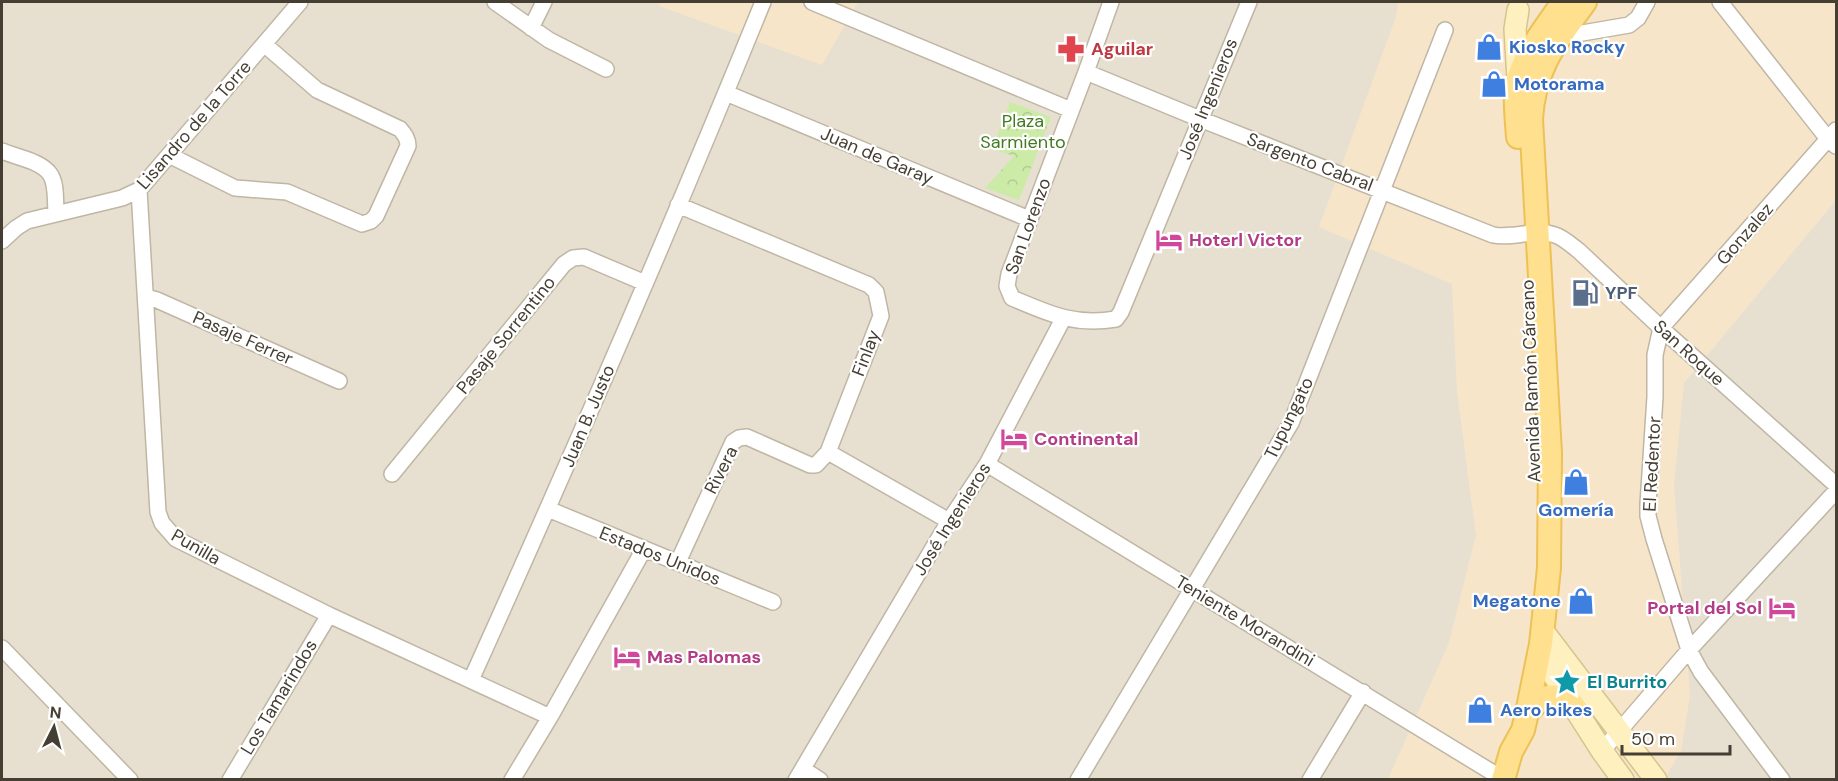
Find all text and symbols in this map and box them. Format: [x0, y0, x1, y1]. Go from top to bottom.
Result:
shop icon: Kiosko Rocky [1474, 32, 1504, 62]
pharmacy icon: Aguilar [1056, 34, 1086, 64]
street label: José Ingenieros [1173, 35, 1243, 163]
place label: Kiosko Rocky [1509, 35, 1625, 59]
place label: Aguilar [1091, 37, 1153, 61]
street label: Lisandro de la Torre [131, 56, 257, 194]
shop icon: Motorama [1479, 69, 1509, 99]
place label: Motorama [1514, 72, 1605, 96]
park label: Plaza Sarmiento [980, 109, 1066, 154]
street label: Juan de Garay [817, 121, 937, 191]
street label: Sargento Cabral [1243, 127, 1377, 197]
street label: San Lorenzo [999, 174, 1057, 278]
street label: Gonzalez [1711, 198, 1779, 270]
hotel icon: Hoterl Victor [1154, 225, 1184, 255]
place label: Hoterl Victor [1189, 228, 1302, 252]
street label: Pasaje Sorrentino [451, 271, 561, 399]
fuel station icon: YPF [1570, 278, 1600, 308]
street label: Avenida Ramón Cárcano [1515, 279, 1547, 483]
place label: YPF [1605, 281, 1638, 305]
street label: Pasaje Ferrer [189, 305, 297, 371]
street label: San Roque [1648, 315, 1730, 391]
street label: Finlay [846, 326, 886, 380]
street label: Juan B. Justo [556, 361, 620, 471]
street label: Tupungato [1259, 373, 1319, 463]
street label: El Redentor [1638, 415, 1666, 512]
hotel icon: Continental [999, 424, 1029, 454]
place label: Continental [1034, 427, 1138, 451]
street label: Rivera [699, 442, 743, 498]
street label: José Ingenieros [908, 458, 996, 580]
shop icon: Gomería [1561, 467, 1591, 497]
place label: Gomería [1538, 498, 1614, 522]
street label: Estados Unidos [596, 521, 724, 591]
street label: Punilla [167, 523, 225, 571]
street label: Teniente Morandini [1171, 570, 1319, 672]
shop icon: Megatone [1566, 586, 1596, 616]
place label: Megatone [1473, 589, 1561, 613]
hotel icon: Portal del Sol [1767, 593, 1797, 623]
place label: Portal del Sol [1647, 596, 1762, 620]
street label: Los Tamarindos [235, 635, 323, 759]
hotel icon: Mas Palomas [612, 642, 642, 672]
place label: Mas Palomas [647, 645, 761, 669]
place icon: El Burrito [1552, 667, 1582, 697]
place label: El Burrito [1587, 670, 1667, 694]
shop icon: Aero bikes [1465, 695, 1495, 725]
north arrow [24, 697, 84, 757]
place label: Aero bikes [1500, 698, 1592, 722]
text: N [49, 702, 62, 724]
scale bar [1622, 718, 1730, 756]
text: 50 m [1631, 727, 1675, 751]

